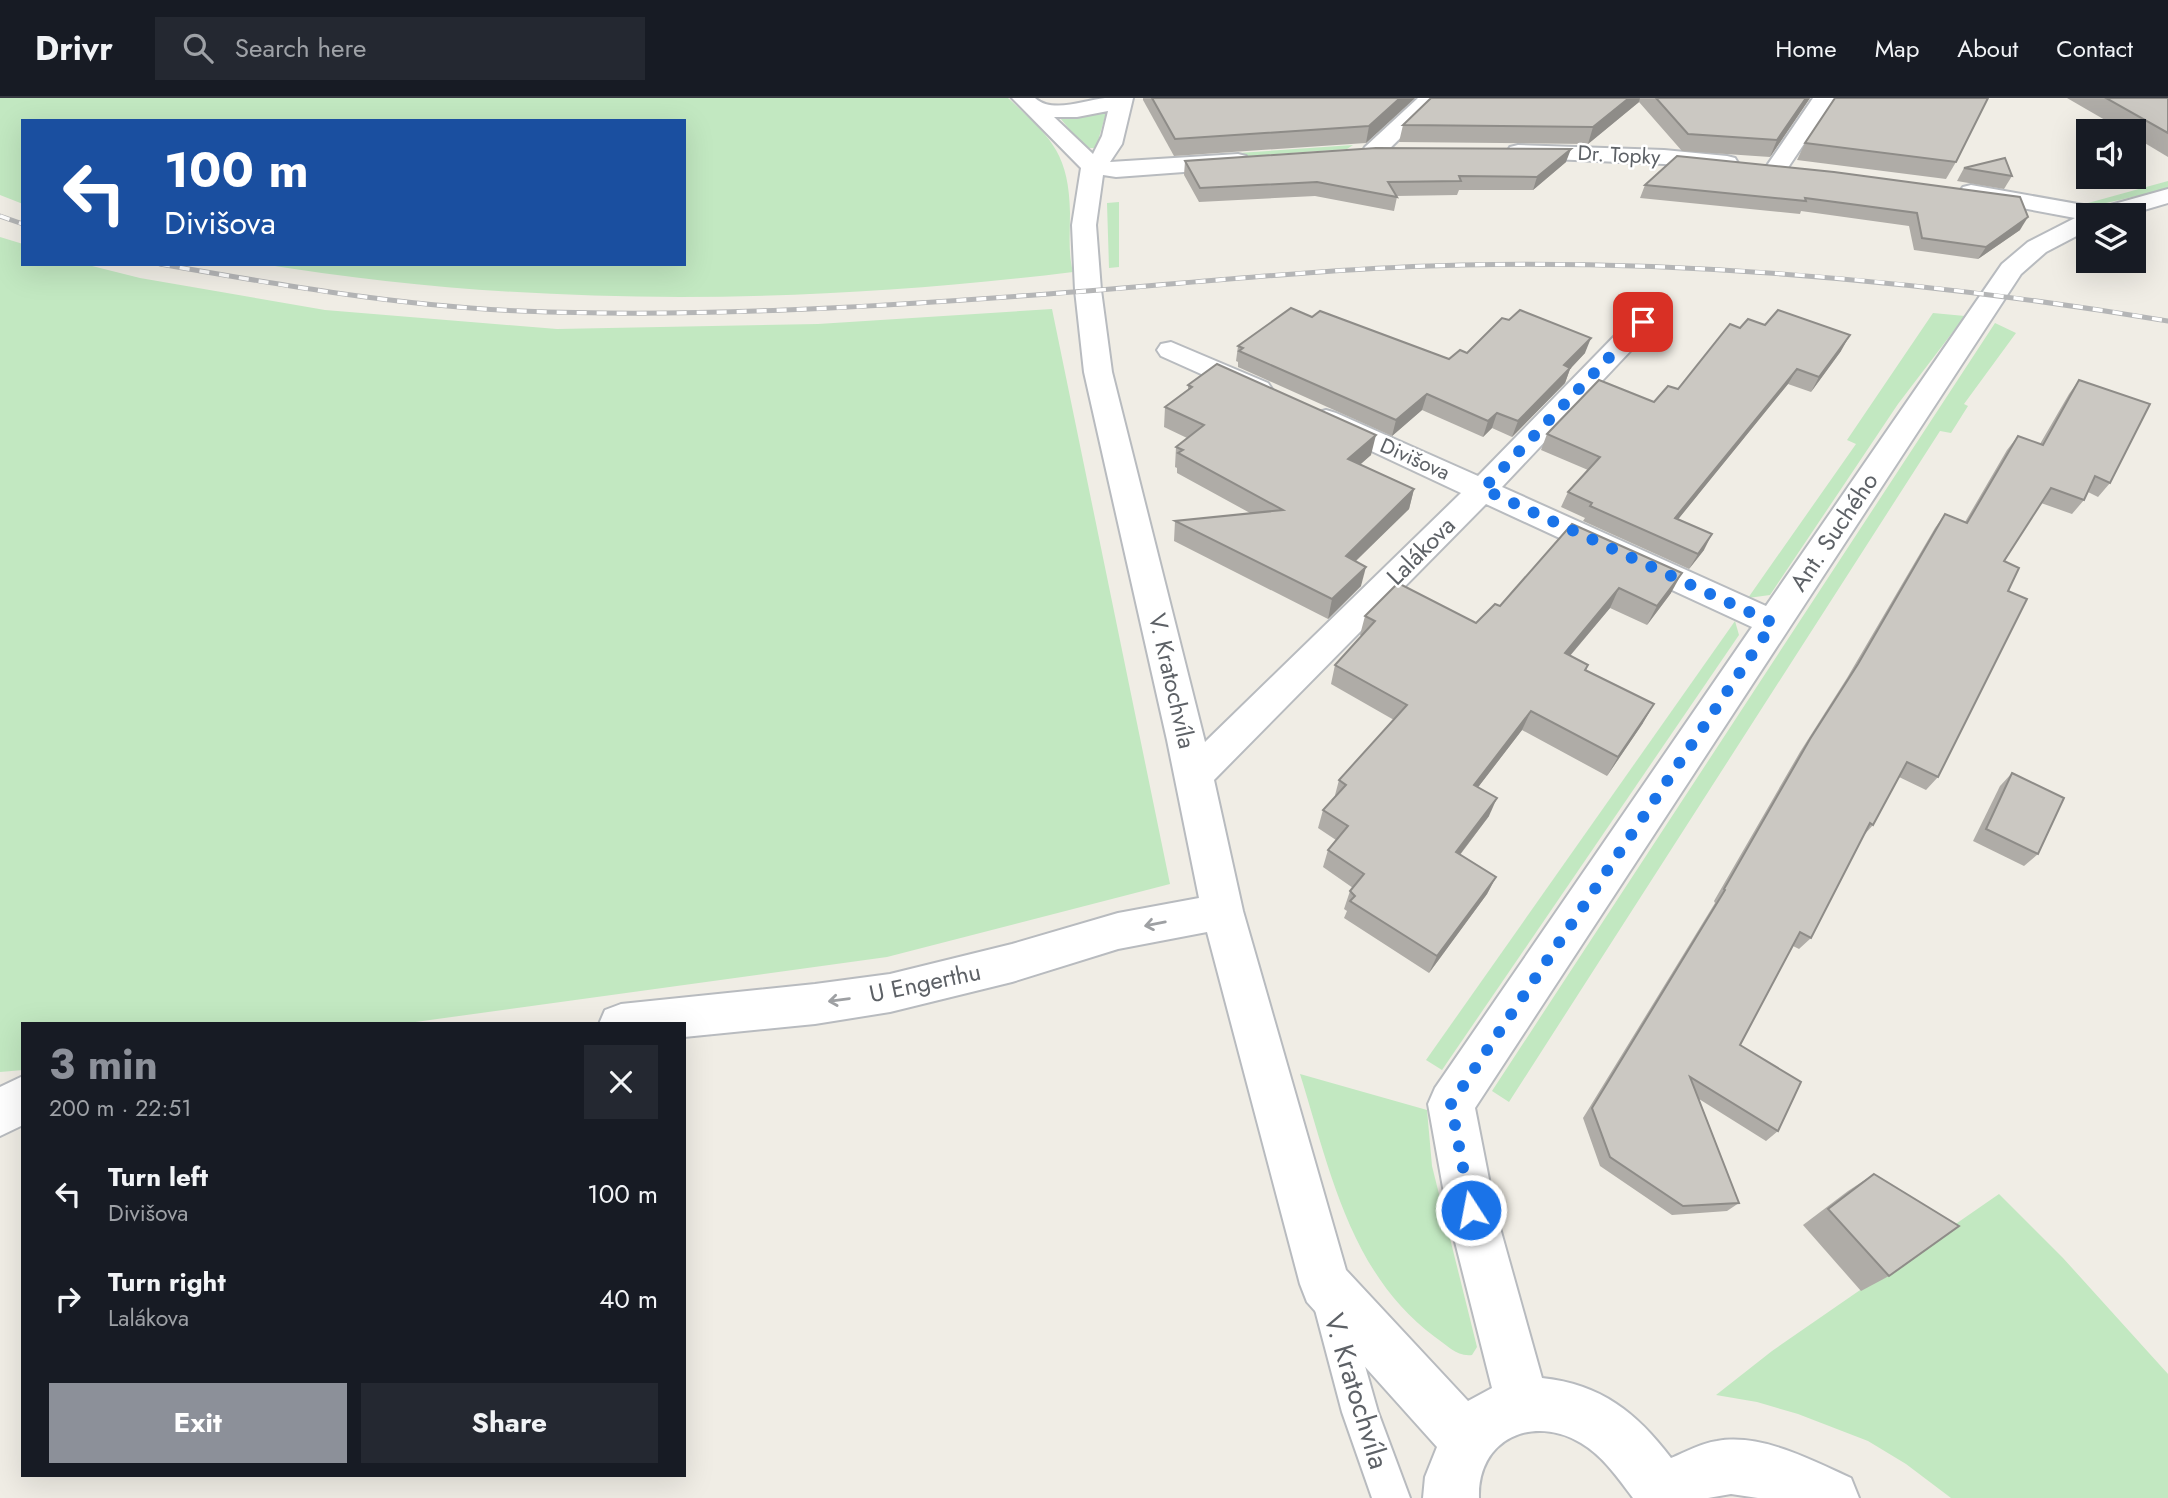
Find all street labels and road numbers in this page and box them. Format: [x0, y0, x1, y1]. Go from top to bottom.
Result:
street label: Dr. Topky [1577, 138, 1662, 172]
street label: Divišova [1375, 430, 1455, 488]
street label: Ant. Suchého [1781, 465, 1886, 598]
street label: Lalákova [1378, 508, 1463, 593]
street label: V. Kratochvíla [1140, 610, 1205, 752]
street label: U Engerthu [866, 954, 984, 1011]
street label: V. Kratochvíla [1313, 1308, 1400, 1474]

